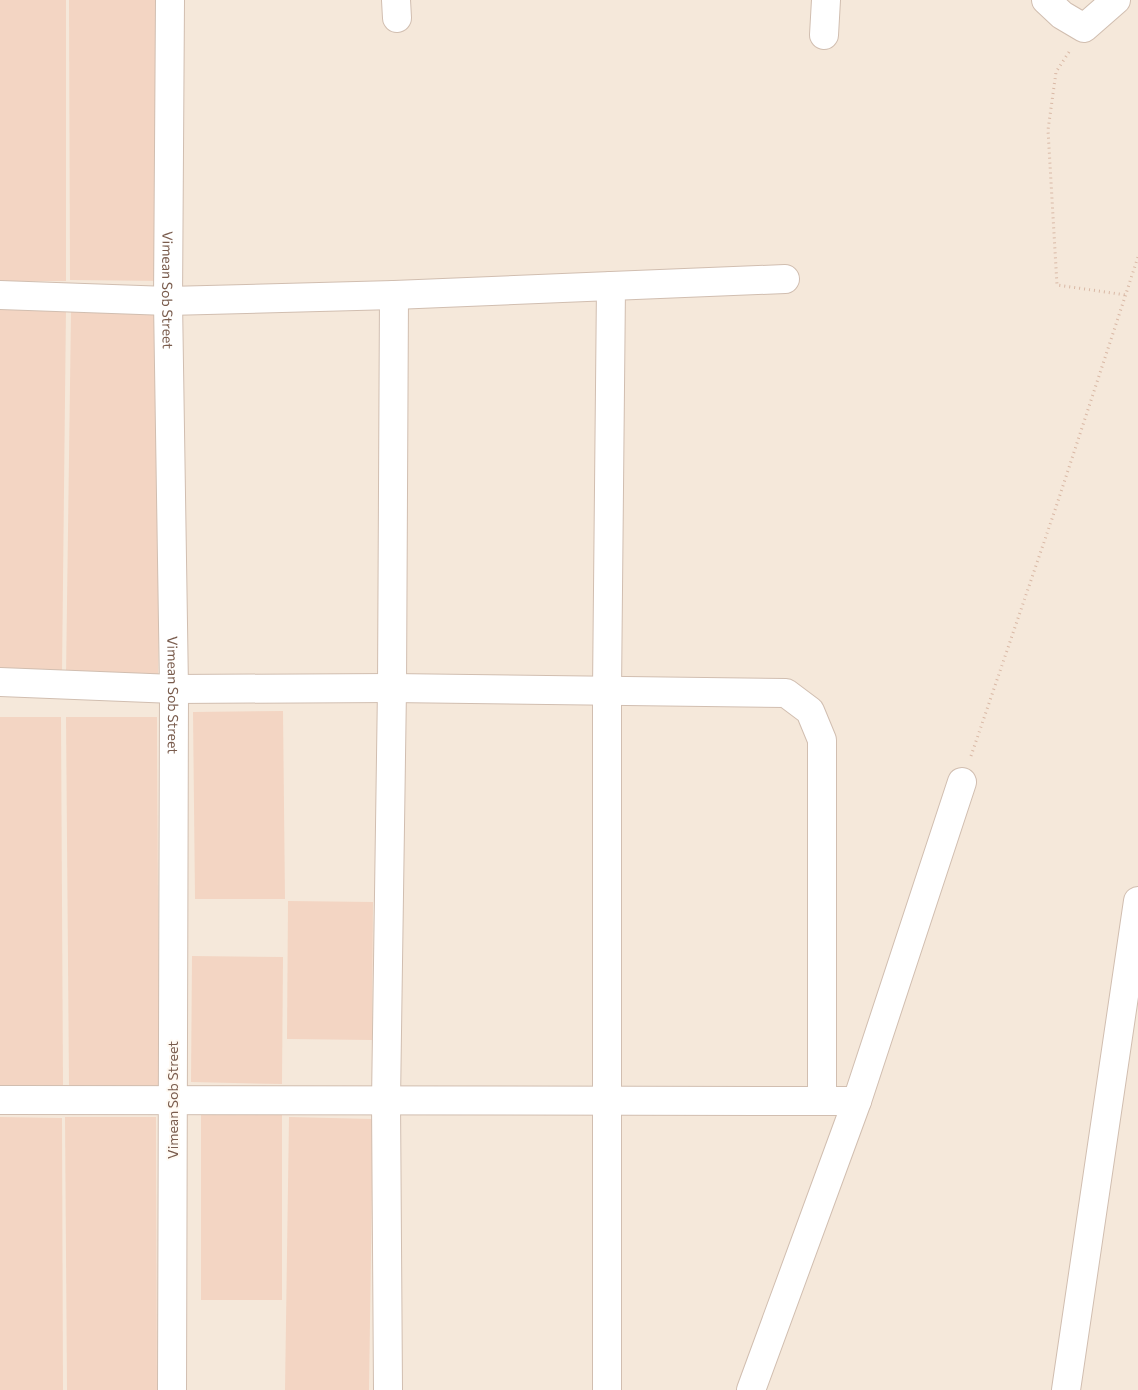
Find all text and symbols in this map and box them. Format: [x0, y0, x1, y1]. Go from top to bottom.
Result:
street label: Vimean Sob Street [159, 231, 177, 349]
street label: Vimean Sob Street [165, 636, 183, 754]
street label: Vimean Sob Street [164, 1041, 181, 1159]

